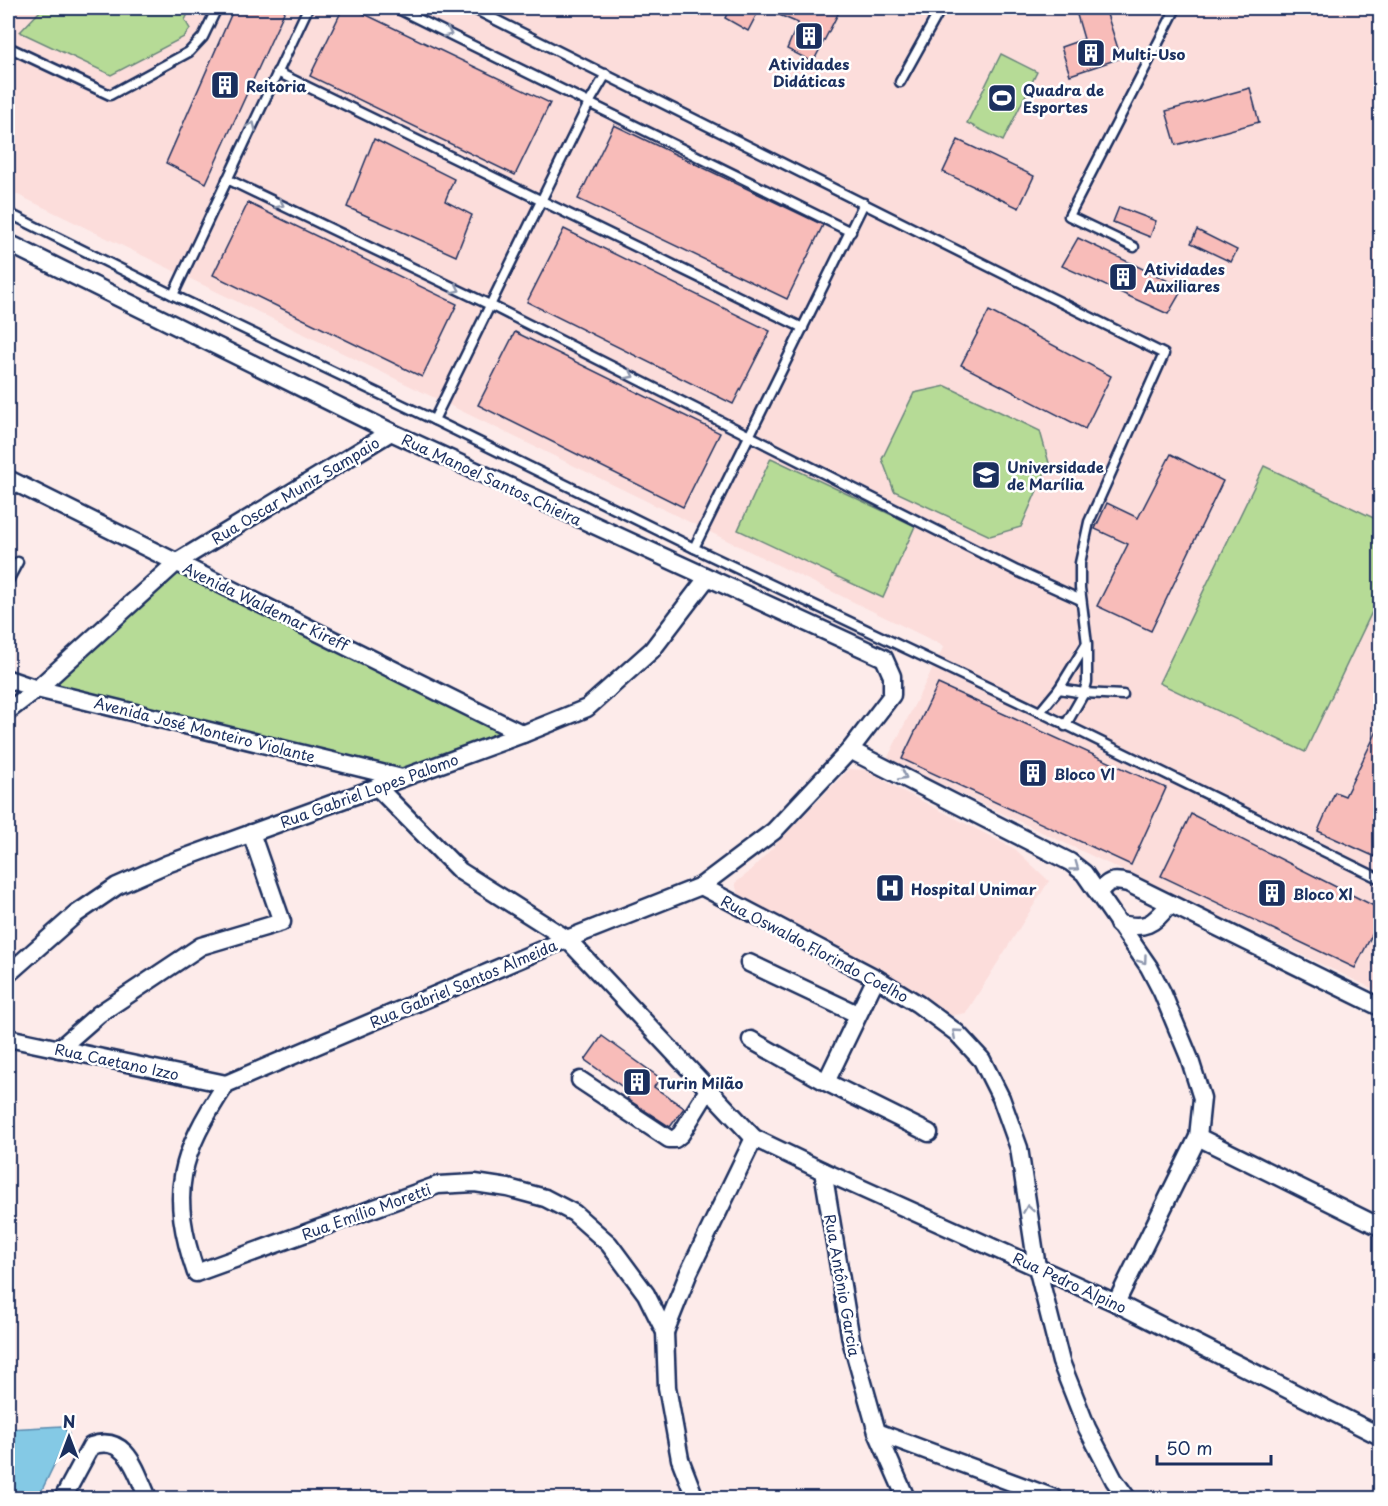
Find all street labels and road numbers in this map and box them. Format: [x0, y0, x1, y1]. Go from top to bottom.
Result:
street label: Rua Manoel Santos Chieira [398, 427, 586, 531]
street label: Rua Oscar Muniz Sampaio [207, 431, 383, 549]
street label: Avenida Waldemar Kireff [179, 556, 354, 657]
street label: Avenida José Monteiro Violante [92, 690, 318, 768]
street label: Rua Gabriel Lopes Palomo [276, 747, 462, 833]
street label: Rua Oswaldo Florindo Coelho [717, 889, 913, 1007]
street label: Rua Gabriel Santos Almeida [366, 933, 561, 1033]
street label: Rua Caetano Izzo [53, 1037, 181, 1085]
street label: Rua Emílio Moretti [298, 1177, 434, 1245]
street label: Rua Antônio Garcia [819, 1212, 867, 1358]
street label: Rua Pedro Alpino [1009, 1246, 1131, 1318]

